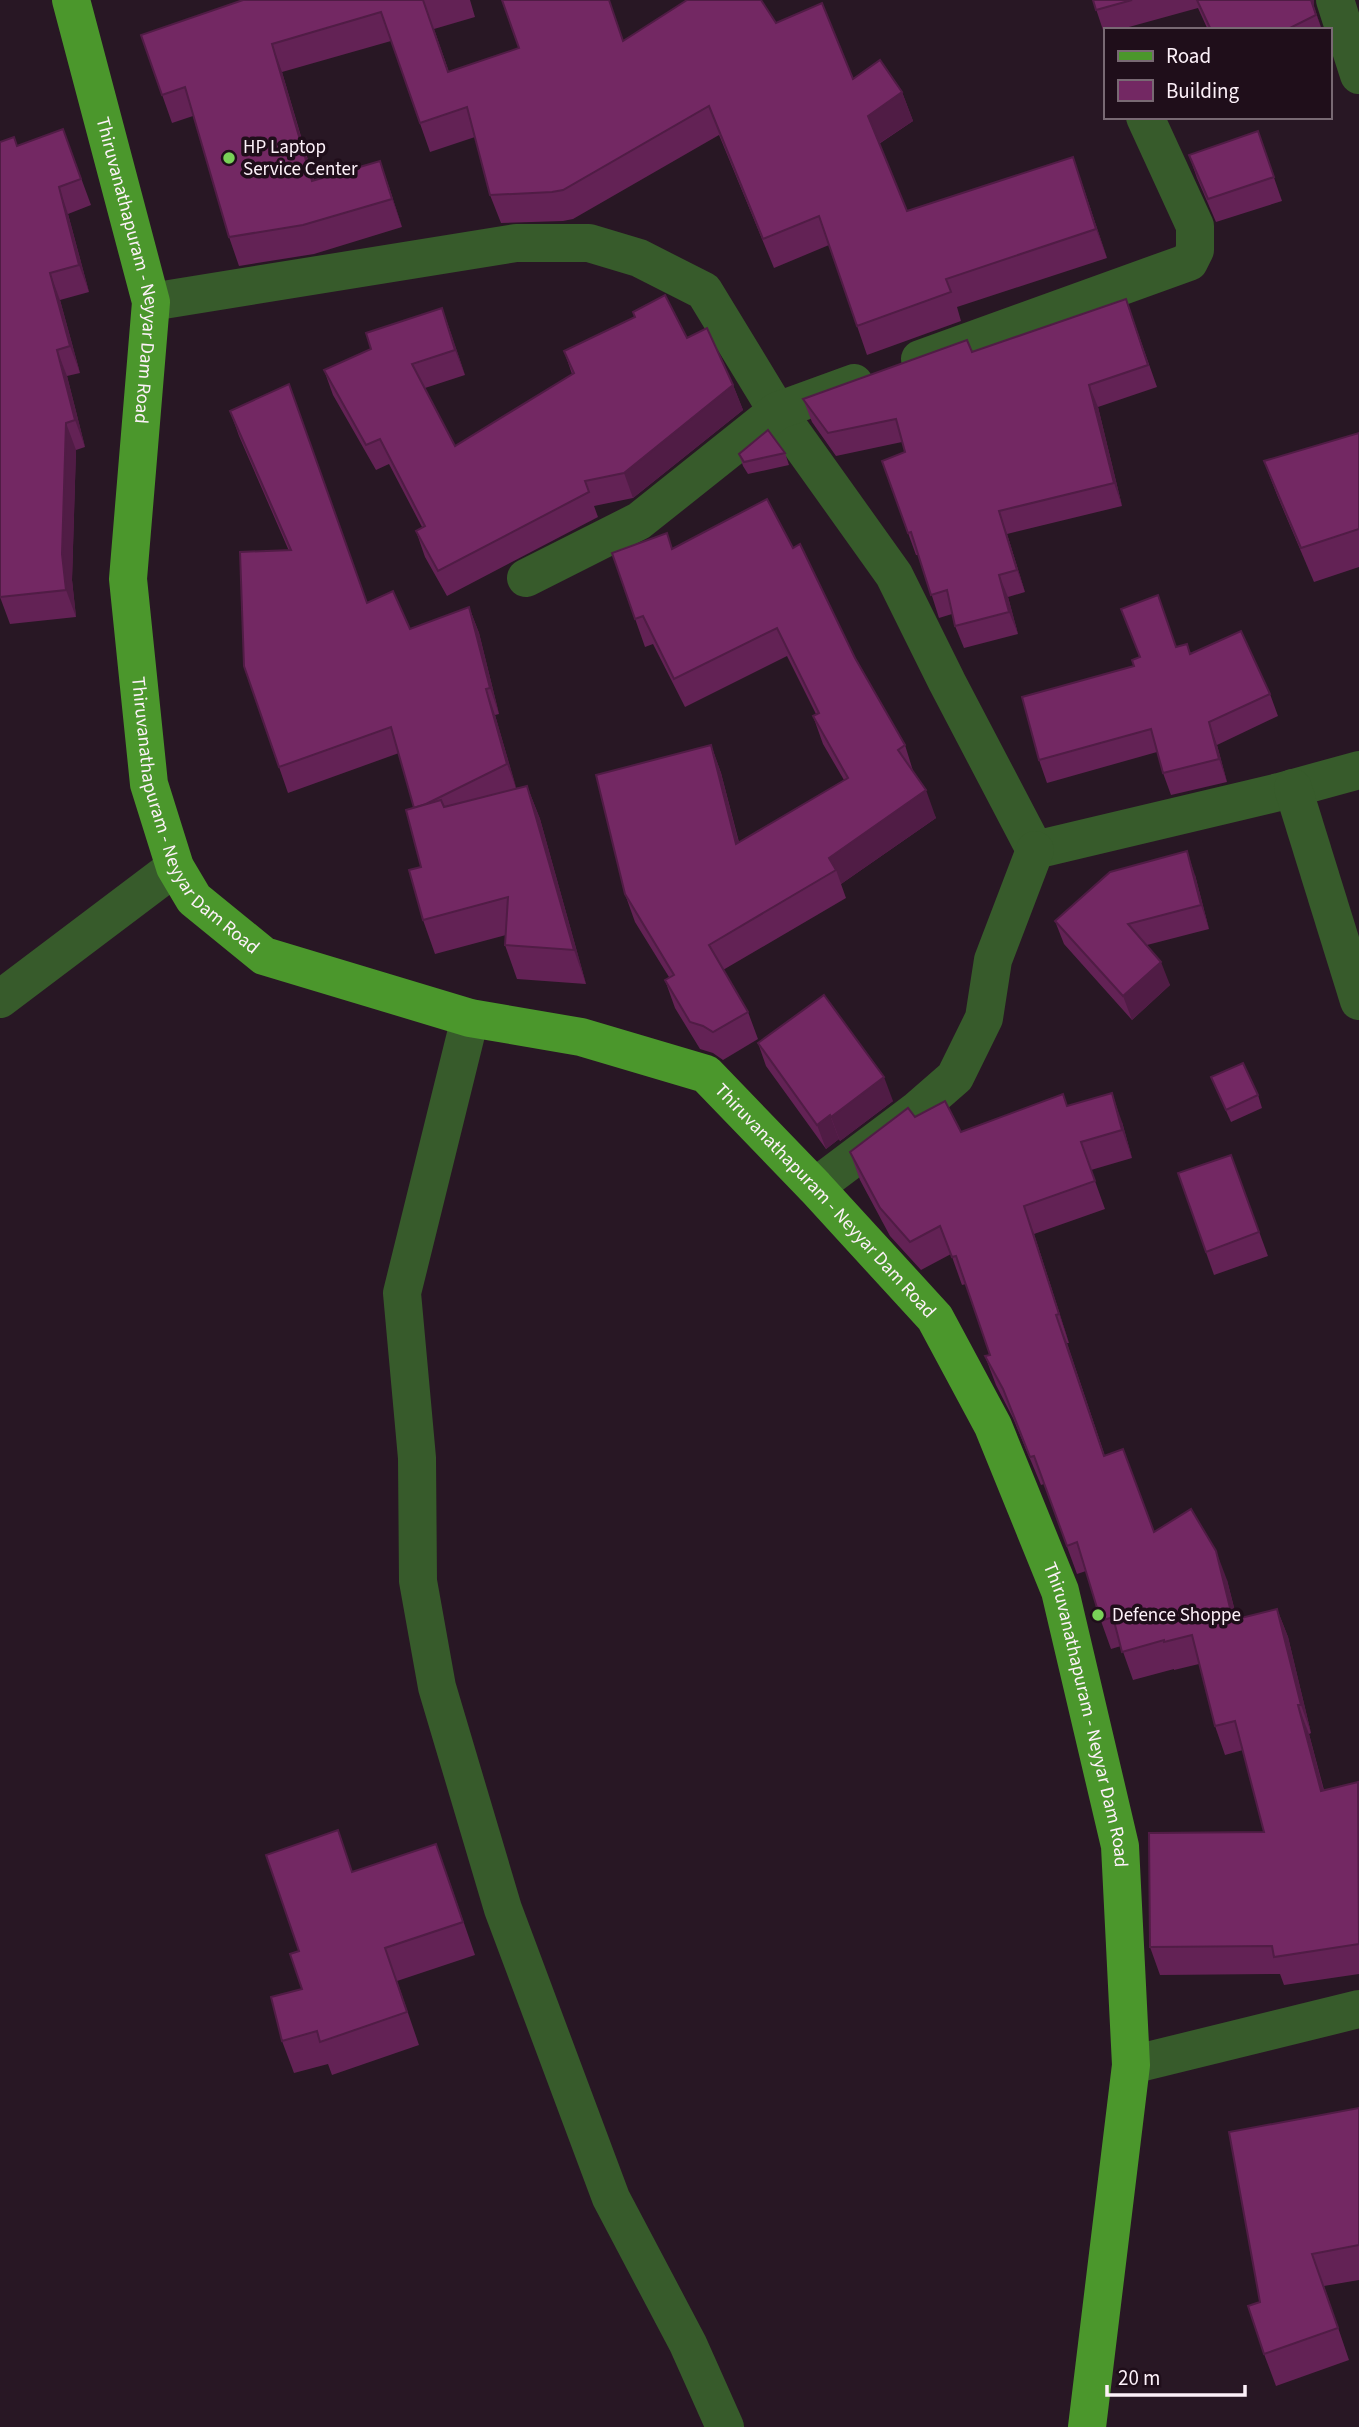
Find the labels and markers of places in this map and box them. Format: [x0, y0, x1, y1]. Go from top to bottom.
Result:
place label: HP Laptop Service Center [243, 134, 358, 183]
marker: HP Laptop Service Center [221, 150, 237, 166]
place label: Defence Shoppe [1112, 1602, 1241, 1629]
marker: Defence Shoppe [1090, 1607, 1106, 1623]

